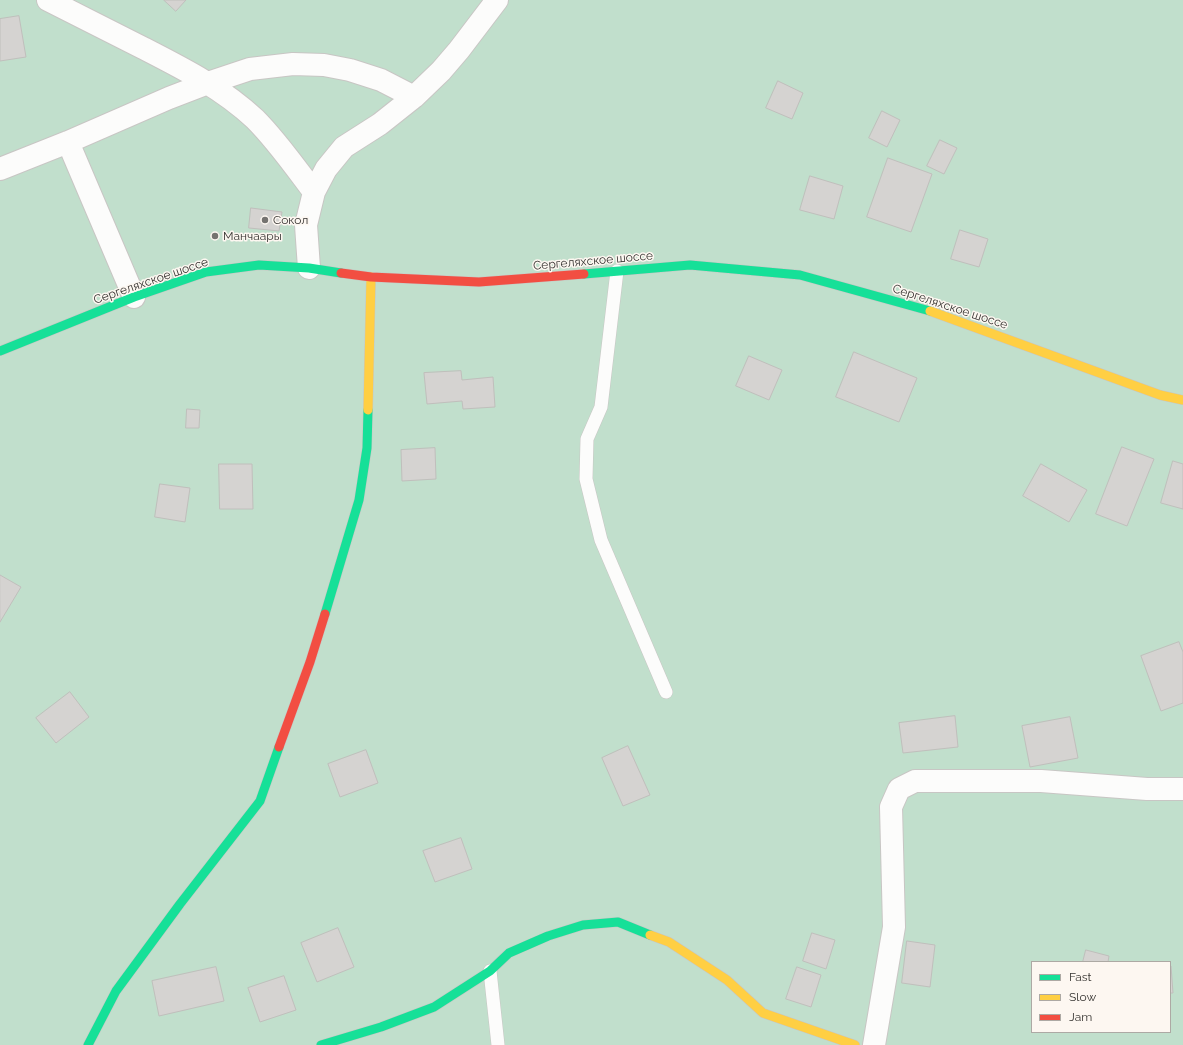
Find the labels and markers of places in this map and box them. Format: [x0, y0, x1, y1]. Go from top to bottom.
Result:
place label: Сокол [273, 213, 308, 227]
marker: Сокол [260, 215, 270, 225]
place label: Манчаары [223, 229, 282, 243]
marker: Манчаары [210, 231, 220, 241]

